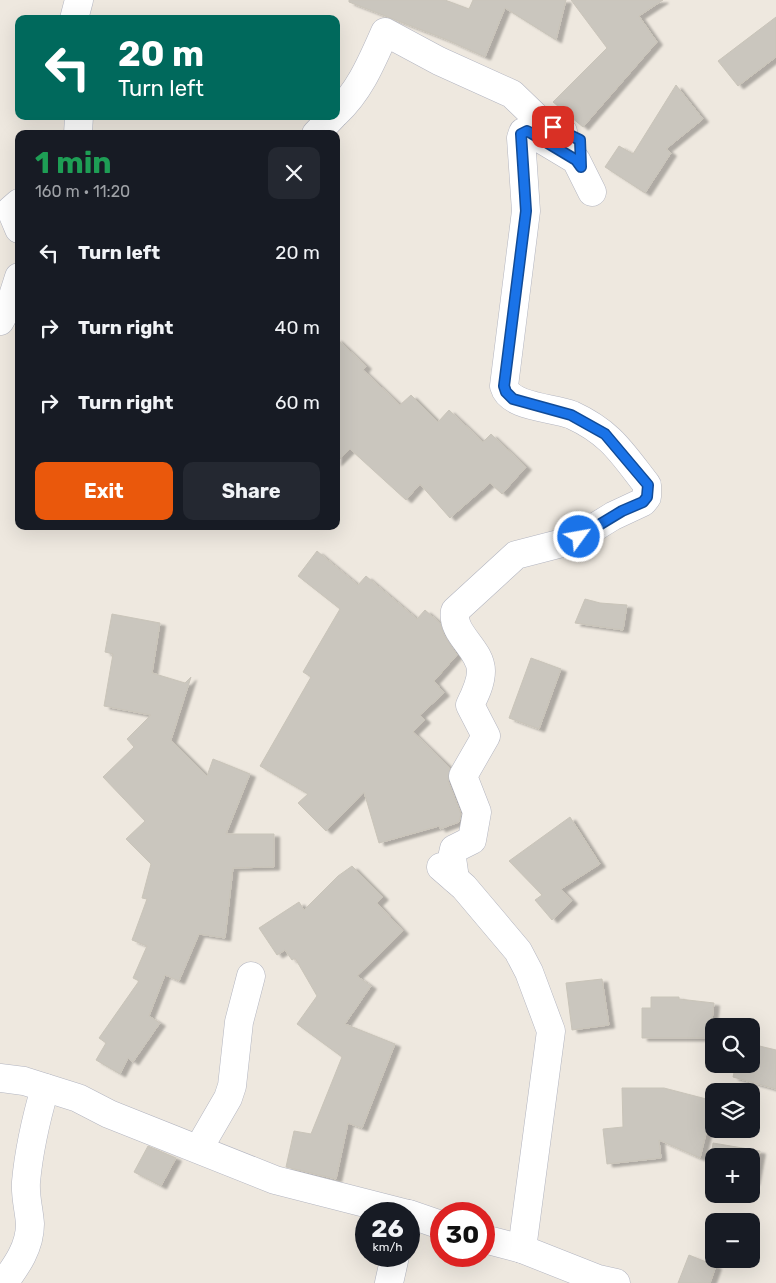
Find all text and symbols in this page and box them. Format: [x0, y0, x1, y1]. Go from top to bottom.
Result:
text: 20 m [118, 33, 204, 75]
icon: left [35, 35, 100, 100]
text: Turn left [118, 75, 204, 102]
pin [532, 106, 574, 148]
icon: arrive [539, 113, 567, 141]
text: 1 min [35, 145, 112, 181]
button: close [268, 147, 320, 199]
text: 160 m · 11:20 [35, 182, 130, 201]
icon: left [35, 239, 63, 267]
text: Turn left [78, 241, 160, 264]
text: 20 m [275, 241, 320, 264]
icon: right [35, 314, 63, 342]
text: Turn right [78, 316, 173, 339]
text: 40 m [275, 316, 320, 339]
icon: right [35, 389, 63, 417]
text: Turn right [78, 391, 173, 414]
text: 60 m [275, 391, 320, 414]
button: Exit [35, 462, 173, 520]
button: Share [183, 462, 320, 520]
position arrow [552, 510, 604, 562]
map controls [705, 1018, 760, 1268]
button: search [705, 1018, 760, 1073]
button: layers [705, 1083, 760, 1138]
button: + [705, 1148, 760, 1203]
speed limit sign: 30 [430, 1202, 495, 1267]
button: − [705, 1213, 760, 1268]
text: 26 [371, 1214, 404, 1243]
text: km/h [373, 1240, 402, 1254]

